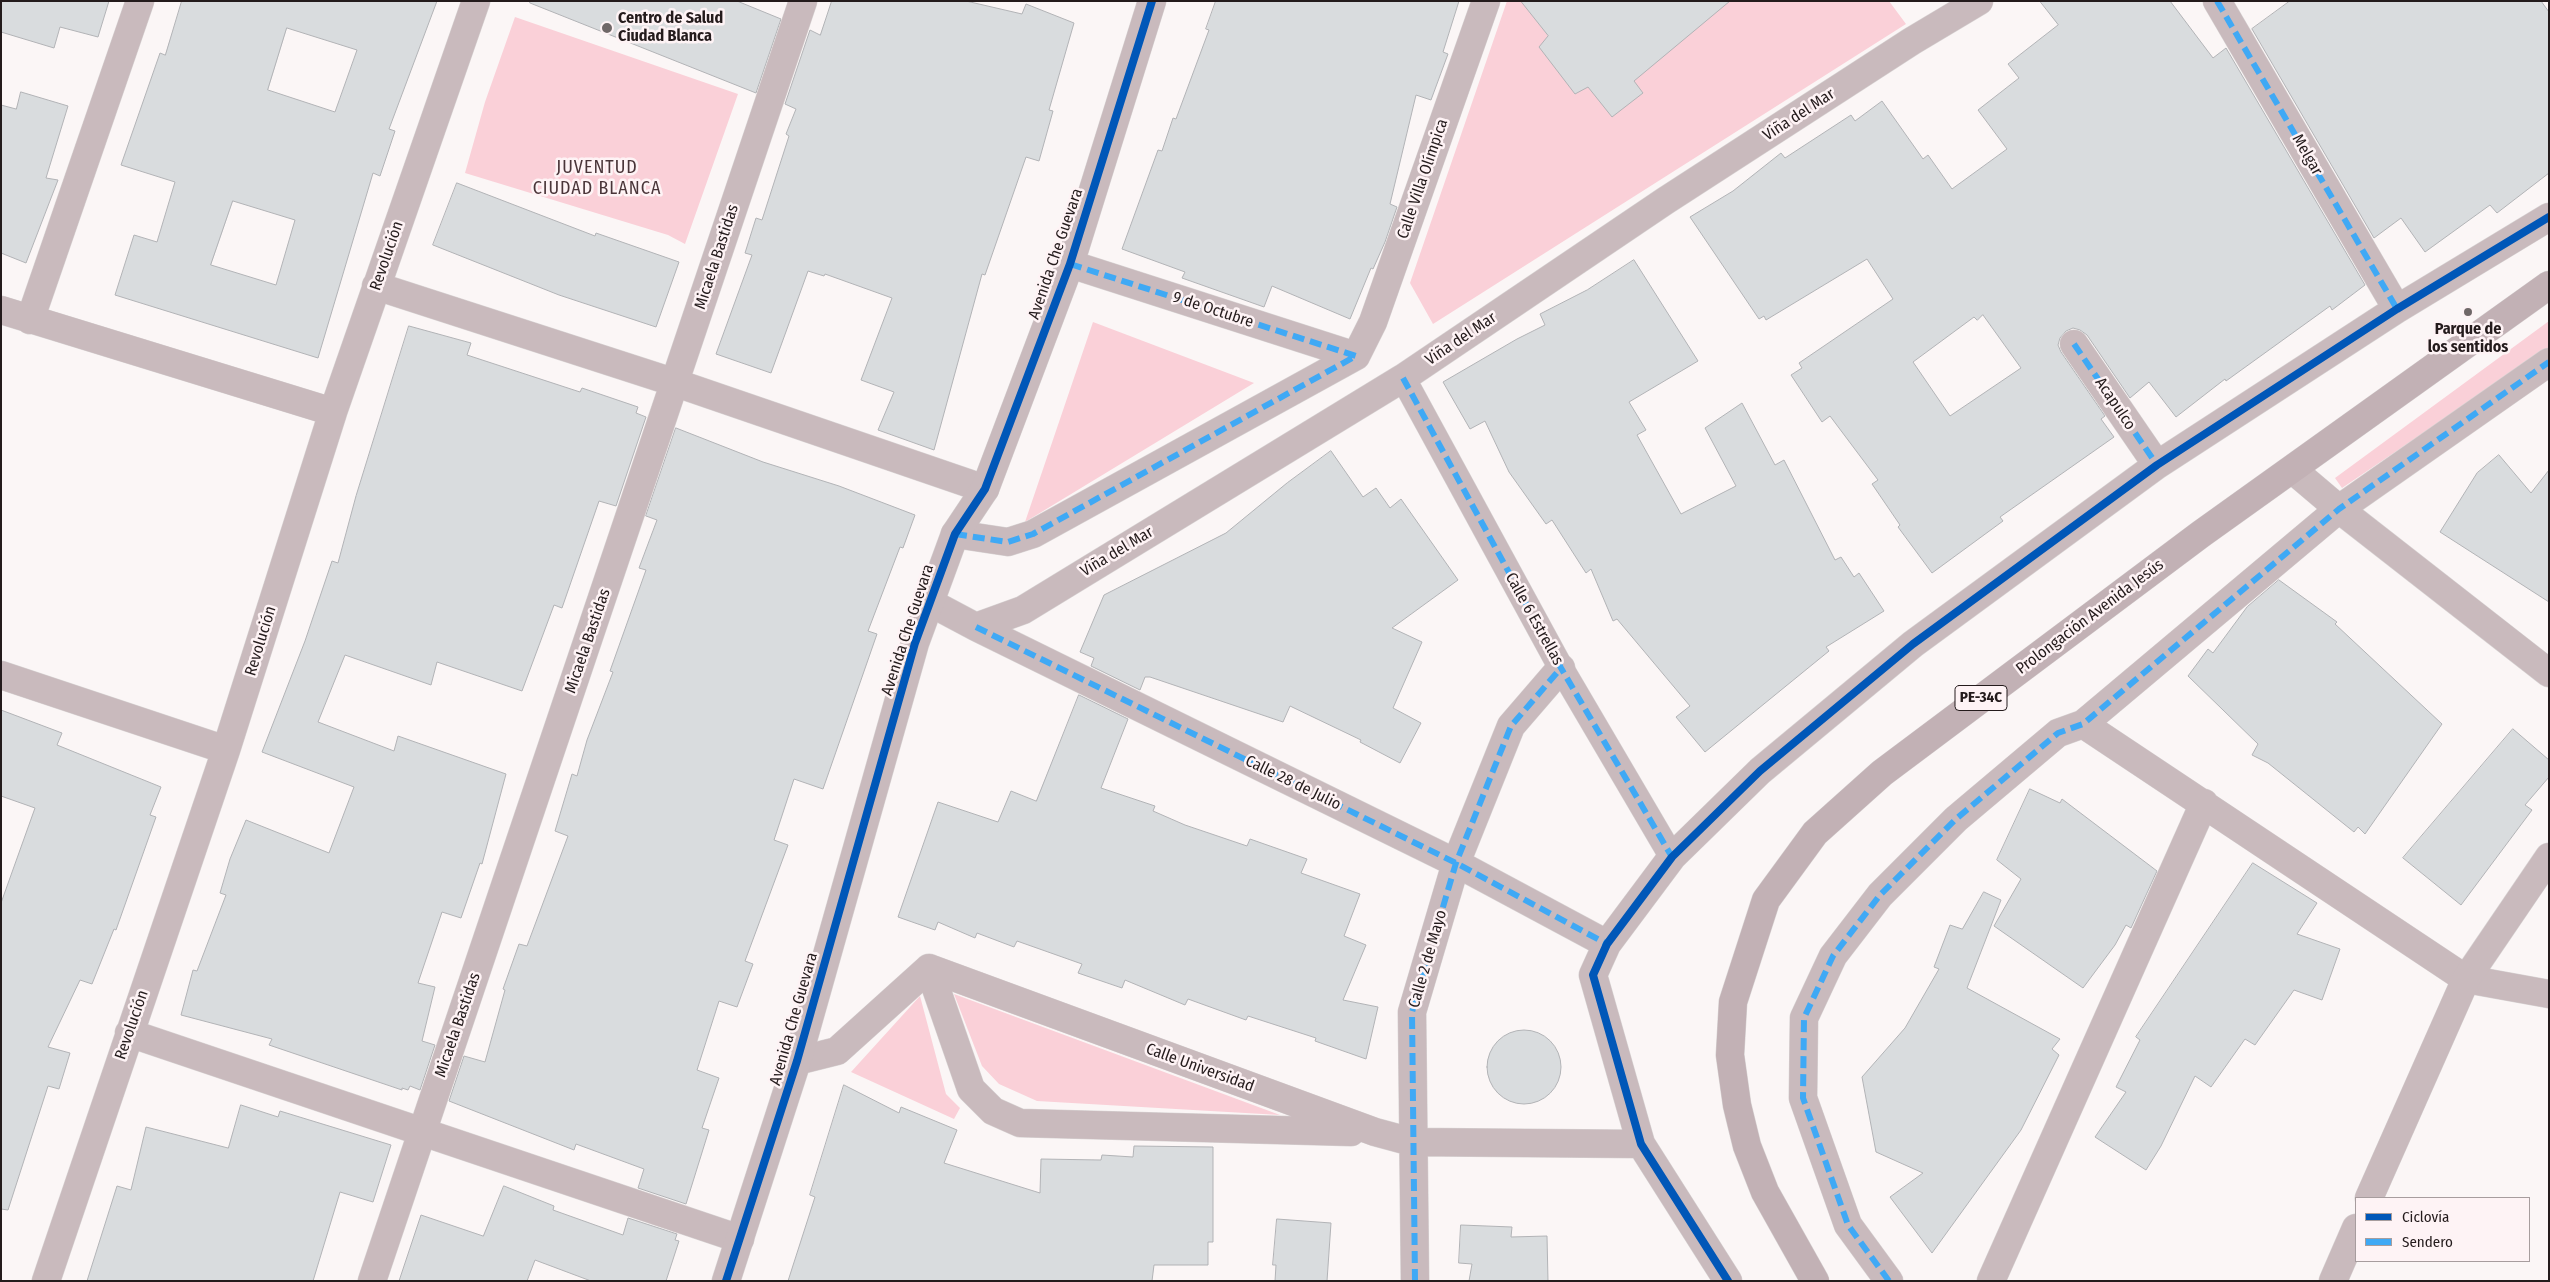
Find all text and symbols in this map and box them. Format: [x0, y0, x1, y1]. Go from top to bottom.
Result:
place label: Centro de Salud Ciudad Blanca [618, 9, 723, 47]
marker: Centro de Salud Ciudad Blanca [600, 21, 614, 35]
street label: Viña del Mar [1760, 85, 1838, 145]
street label: Calle Villa Olímpica [1393, 117, 1453, 241]
street label: Melgar [2288, 131, 2326, 179]
district label: JUVENTUD CIUDAD BLANCA [531, 157, 663, 200]
street label: Avenida Che Guevara [1025, 186, 1087, 322]
street label: Micaela Bastidas [691, 202, 743, 312]
street label: Revolución [366, 219, 408, 293]
street label: 9 de Octubre [1170, 288, 1256, 332]
marker: Parque de los sentidos [2462, 306, 2474, 318]
street label: Viña del Mar [1422, 308, 1500, 370]
place label: Parque de los sentidos [2428, 320, 2508, 358]
street label: Acapulco [2091, 374, 2139, 434]
street label: Viña del Mar [1077, 523, 1157, 581]
street label: Prolongación Avenida Jesús [2013, 555, 2167, 679]
street label: Avenida Che Guevara [878, 562, 938, 698]
street label: Calle 6 Estrellas [1501, 569, 1567, 669]
street label: Micaela Bastidas [561, 586, 615, 696]
street label: Revolución [241, 604, 281, 678]
road number: PE-34C [1955, 686, 2007, 710]
street label: Calle 28 de Julio [1242, 752, 1344, 814]
street label: Calle 2 de Mayo [1405, 908, 1451, 1010]
street label: Avenida Che Guevara [766, 950, 822, 1088]
street label: Micaela Bastidas [431, 970, 485, 1080]
street label: Revolución [111, 988, 153, 1062]
street label: Calle Universidad [1143, 1040, 1257, 1096]
legend [2355, 1197, 2530, 1262]
text: Ciclovía [2402, 1208, 2449, 1226]
text: Sendero [2402, 1233, 2453, 1251]

